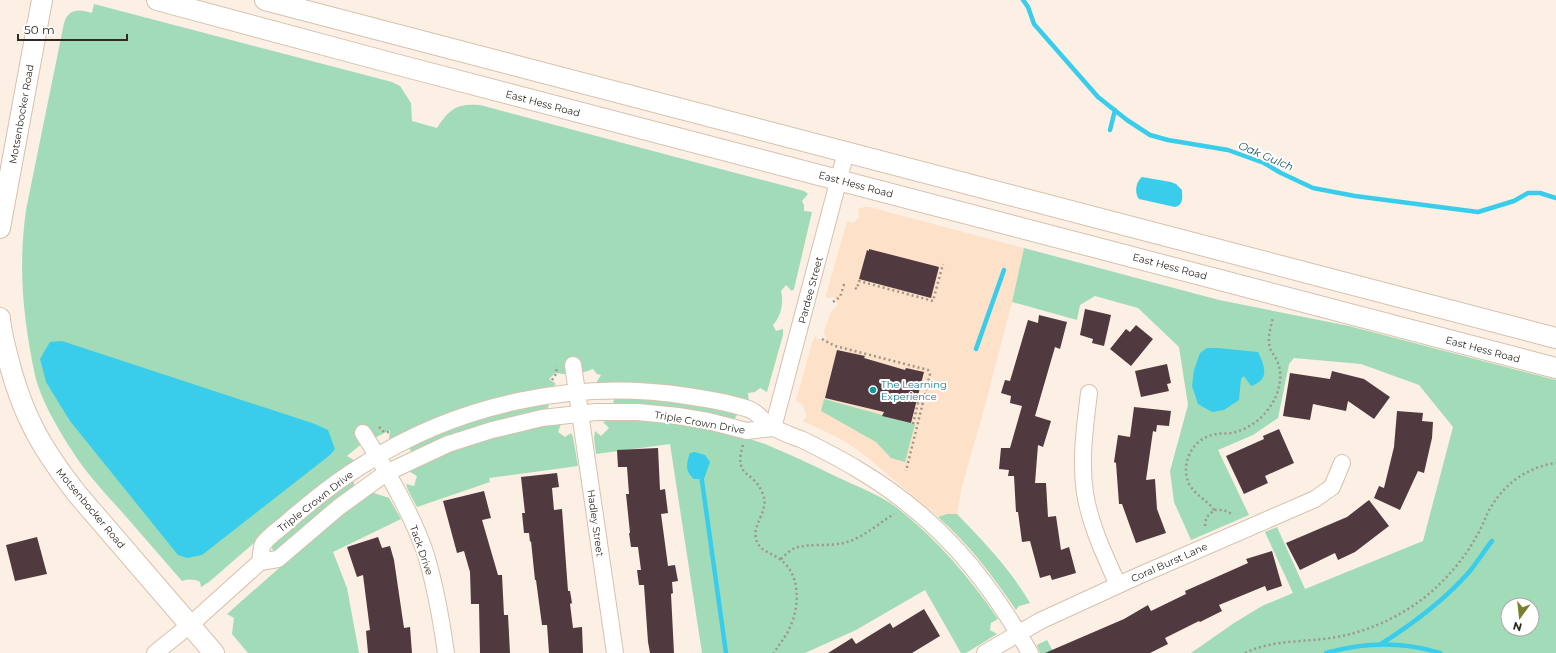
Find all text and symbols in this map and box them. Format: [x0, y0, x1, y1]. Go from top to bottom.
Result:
scale bar [18, 16, 127, 42]
text: 50 m [24, 22, 55, 37]
street label: Motsenbocker Road [6, 63, 37, 165]
street label: East Hess Road [504, 87, 582, 120]
water label: Oak Gulch [1236, 138, 1296, 174]
street label: East Hess Road [817, 168, 895, 201]
street label: East Hess Road [1131, 250, 1209, 283]
street label: Pardee Street [795, 255, 826, 325]
street label: East Hess Road [1444, 333, 1522, 366]
place label: The Learning Experience [881, 378, 947, 403]
marker: The Learning Experience [868, 385, 878, 395]
street label: Triple Crown Drive [654, 408, 746, 437]
street label: Motsenbocker Road [53, 466, 128, 551]
street label: Triple Crown Drive [275, 468, 355, 535]
street label: Hadley Street [584, 489, 607, 558]
street label: Tack Drive [407, 524, 436, 577]
street label: Coral Burst Lane [1129, 540, 1209, 585]
north arrow [1500, 597, 1540, 637]
text: N [1511, 619, 1524, 635]

